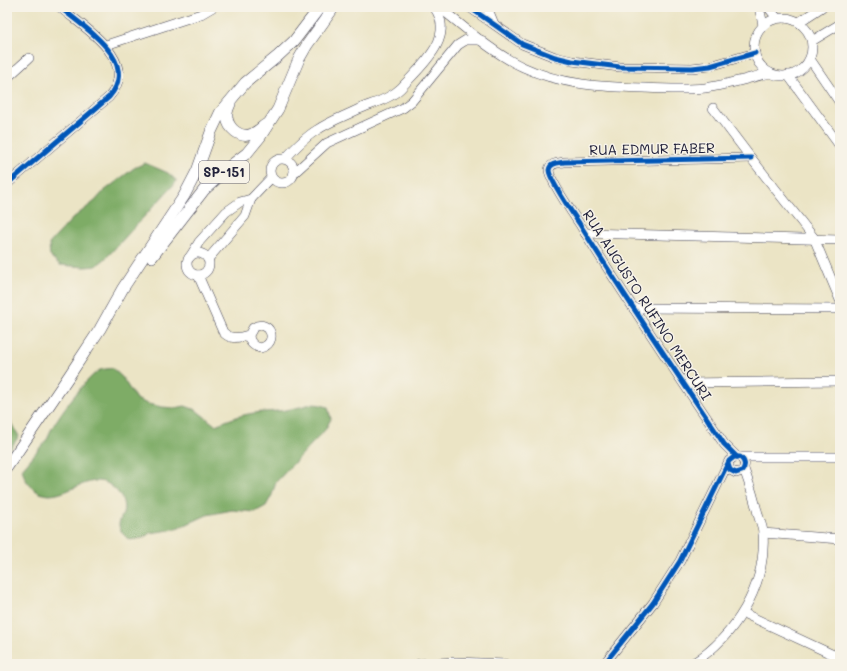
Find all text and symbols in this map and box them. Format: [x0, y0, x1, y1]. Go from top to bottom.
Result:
street label: RUA EDMUR FABER [589, 138, 715, 159]
road number: SP-151 [199, 161, 249, 183]
street label: RUA AUGUSTO RUFINO MERCURI [579, 206, 716, 404]

